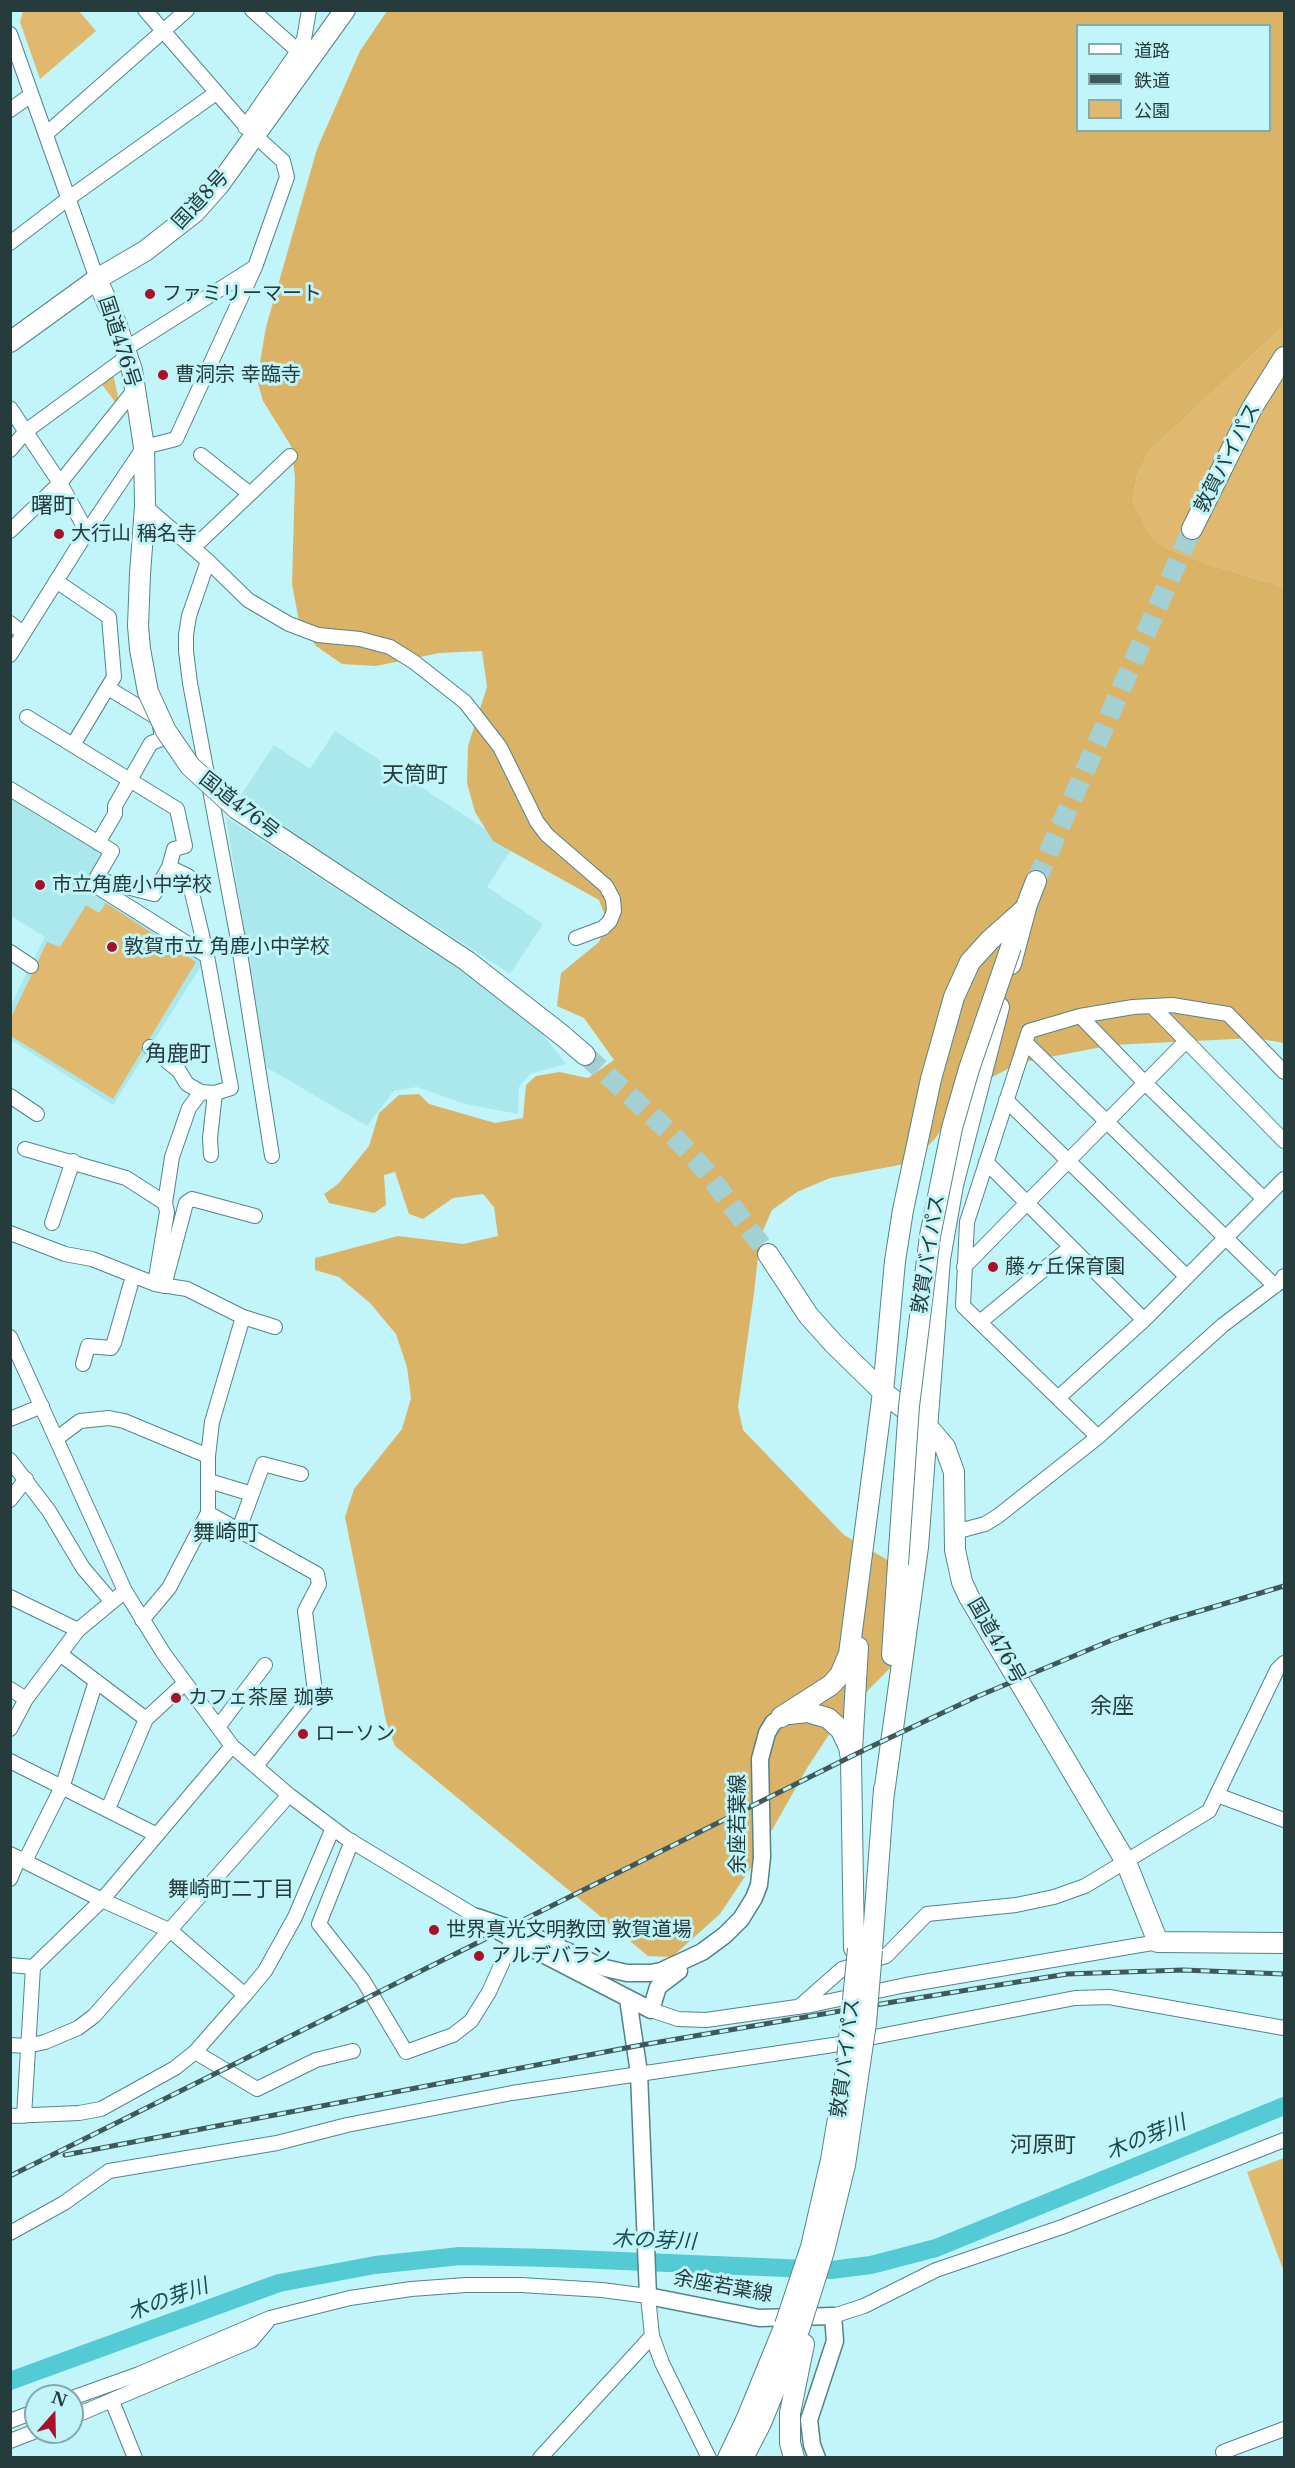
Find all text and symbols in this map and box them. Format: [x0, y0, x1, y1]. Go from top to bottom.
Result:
legend [1076, 24, 1271, 132]
text: 道路 [1134, 40, 1170, 62]
text: 鉄道 [1134, 70, 1170, 92]
text: 公園 [1134, 100, 1170, 122]
street label: 国道8号 [168, 165, 234, 235]
place label: ファミリーマート [162, 282, 322, 306]
marker: ファミリーマート [143, 287, 157, 301]
street label: 国道476号 [93, 293, 145, 391]
place label: 曹洞宗 幸臨寺 [175, 363, 301, 387]
marker: 曹洞宗 幸臨寺 [156, 368, 170, 382]
street label: 敦賀バイパス [1190, 399, 1266, 517]
district label: 曙町 [31, 494, 75, 520]
place label: 大行山 稱名寺 [71, 522, 197, 546]
marker: 大行山 稱名寺 [52, 527, 66, 541]
district label: 天筒町 [382, 763, 448, 789]
street label: 国道476号 [194, 767, 284, 845]
place label: 市立角鹿小中学校 [52, 873, 212, 897]
marker: 市立角鹿小中学校 [33, 878, 47, 892]
place label: 敦賀市立 角鹿小中学校 [124, 935, 330, 959]
marker: 敦賀市立 角鹿小中学校 [105, 940, 119, 954]
district label: 角鹿町 [145, 1042, 211, 1068]
street label: 敦賀バイパス [908, 1193, 950, 1315]
place label: 藤ヶ丘保育園 [1005, 1255, 1125, 1279]
marker: 藤ヶ丘保育園 [986, 1260, 1000, 1274]
district label: 舞崎町 [193, 1521, 259, 1547]
street label: 国道476号 [962, 1594, 1030, 1688]
place label: カフェ茶屋 珈夢 [188, 1686, 334, 1710]
marker: カフェ茶屋 珈夢 [169, 1691, 183, 1705]
district label: 余座 [1090, 1694, 1134, 1720]
place label: ローソン [315, 1722, 395, 1746]
marker: ローソン [296, 1727, 310, 1741]
street label: 余座若葉線 [726, 1774, 750, 1874]
district label: 舞崎町二丁目 [168, 1877, 294, 1903]
place label: 世界真光文明教団 敦賀道場 [446, 1918, 692, 1942]
marker: 世界真光文明教団 敦賀道場 [427, 1923, 441, 1937]
place label: アルデバラン [491, 1944, 611, 1968]
marker: アルデバラン [472, 1949, 486, 1963]
street label: 敦賀バイパス [827, 1997, 865, 2119]
water label: 木の芽川 [1102, 2111, 1190, 2165]
district label: 河原町 [1010, 2133, 1076, 2159]
water label: 木の芽川 [612, 2227, 696, 2255]
street label: 余座若葉線 [672, 2266, 774, 2308]
water label: 木の芽川 [124, 2274, 212, 2326]
north arrow [24, 2384, 84, 2444]
text: N [49, 2387, 70, 2411]

